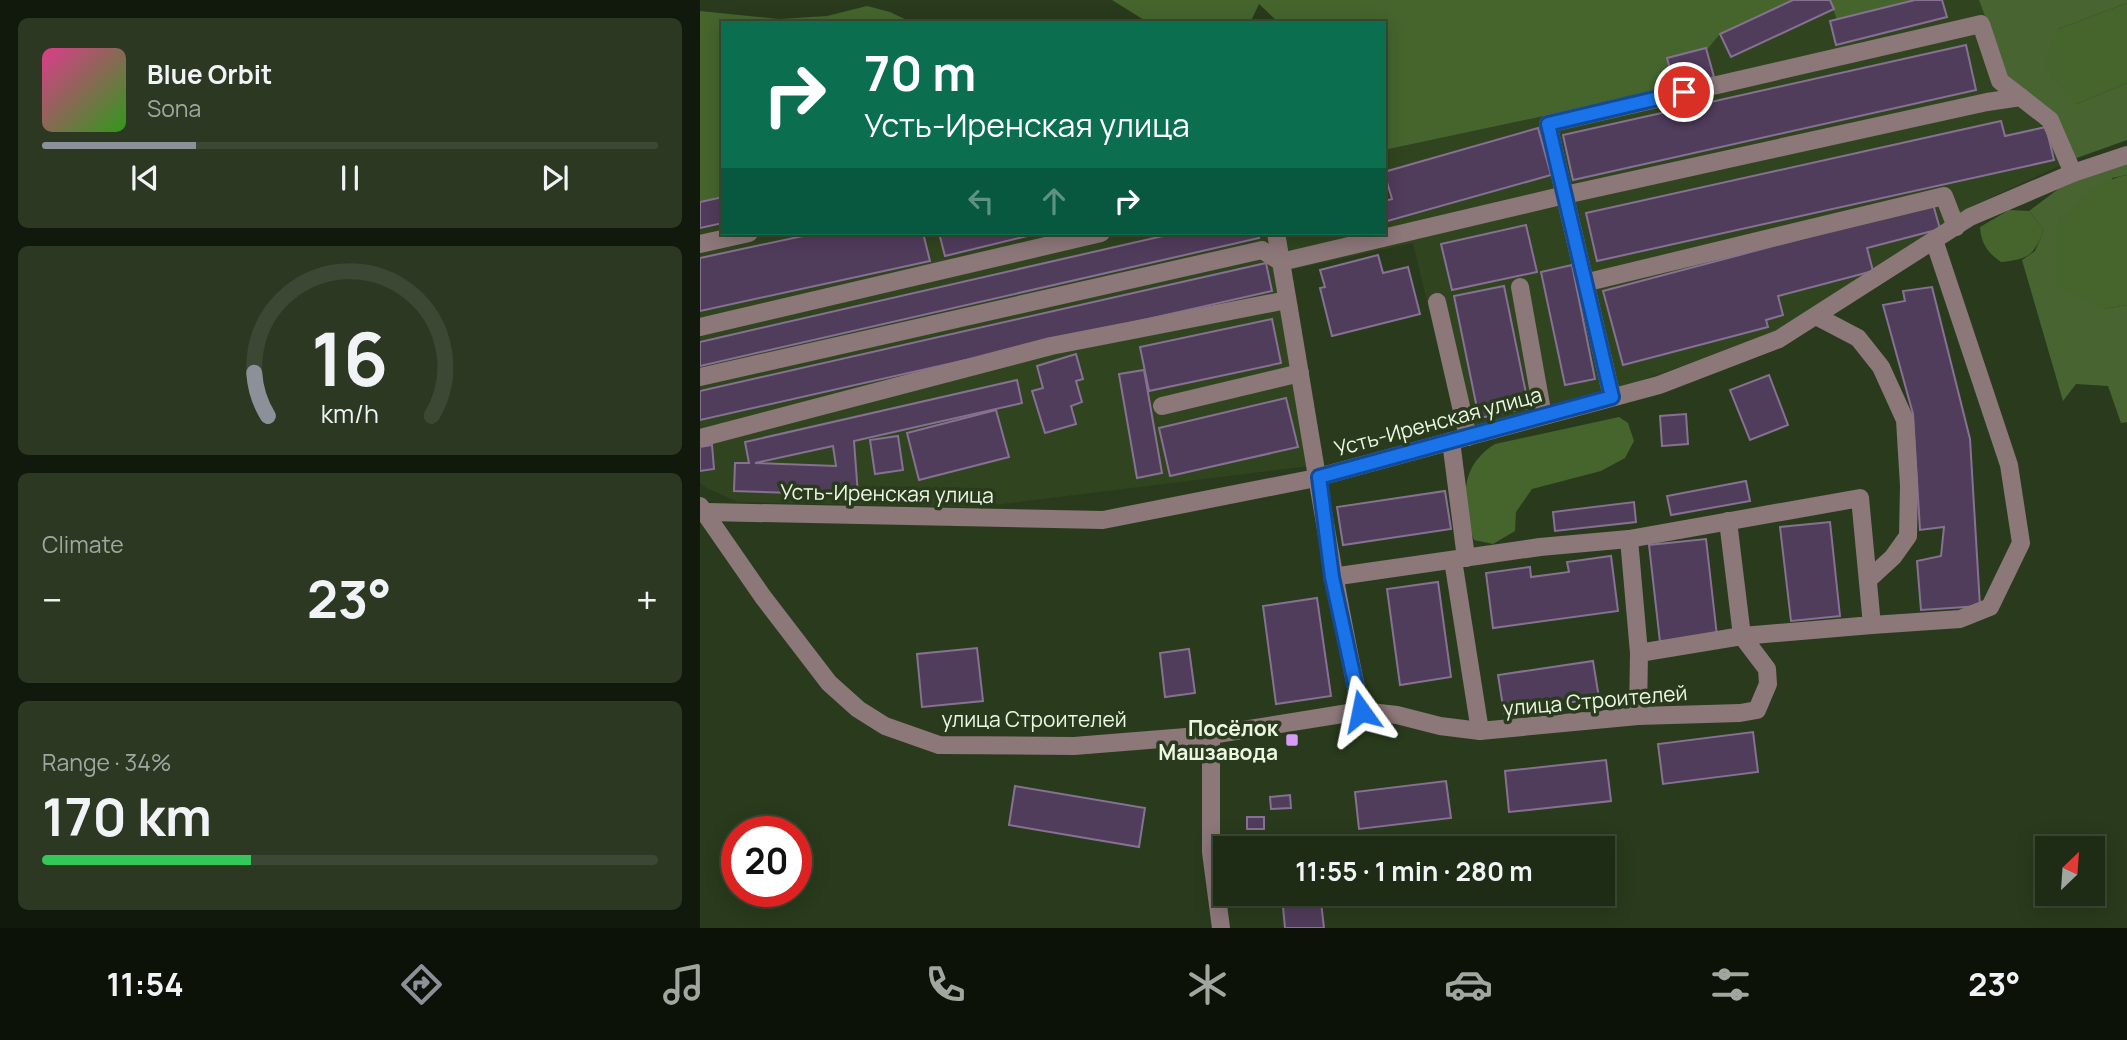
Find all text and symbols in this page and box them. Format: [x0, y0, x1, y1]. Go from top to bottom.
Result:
text: 70 m [864, 39, 976, 106]
icon: right [749, 49, 840, 140]
text: Blue Orbit [147, 56, 272, 92]
pin [1654, 62, 1714, 122]
icon: arrive [1665, 73, 1703, 111]
text: Sona [147, 92, 201, 124]
text: Усть-Иренская улица [864, 103, 1190, 147]
icon: previous [126, 159, 164, 197]
icon: pause [331, 159, 369, 197]
icon: next [536, 159, 574, 197]
icon: left [962, 182, 1000, 220]
icon: ahead [1035, 182, 1073, 220]
icon: right [1108, 182, 1146, 220]
text: 16 [311, 309, 389, 409]
street label: Усть-Иренская улица [1331, 380, 1545, 462]
text: km/h [321, 396, 379, 431]
street label: Усть-Иренская улица [780, 477, 994, 509]
text: Climate [42, 528, 124, 560]
text: 23° [307, 563, 392, 634]
text: − [42, 573, 63, 625]
text: + [636, 573, 658, 625]
position arrow [1324, 674, 1398, 748]
street label: улица Строителей [1502, 678, 1688, 722]
street label: улица Строителей [941, 705, 1127, 733]
place label: Посёлок Машзавода [1158, 714, 1279, 766]
marker: Посёлок Машзавода [1284, 732, 1300, 748]
text: Range · 34% [42, 746, 171, 778]
text: 170 km [42, 781, 212, 852]
speed limit sign: 20 [721, 816, 812, 907]
north arrow [2035, 836, 2105, 906]
map controls [2035, 836, 2105, 906]
text: 11:55 · 1 min · 280 m [1295, 853, 1533, 889]
icon: directions [397, 960, 446, 1009]
icon: music [659, 960, 708, 1009]
icon: phone [921, 960, 970, 1009]
icon: climate [1183, 960, 1232, 1009]
icon: car [1444, 960, 1493, 1009]
icon: filters [1706, 960, 1755, 1009]
text: 11:54 [106, 962, 184, 1006]
text: 23° [1968, 962, 2020, 1006]

